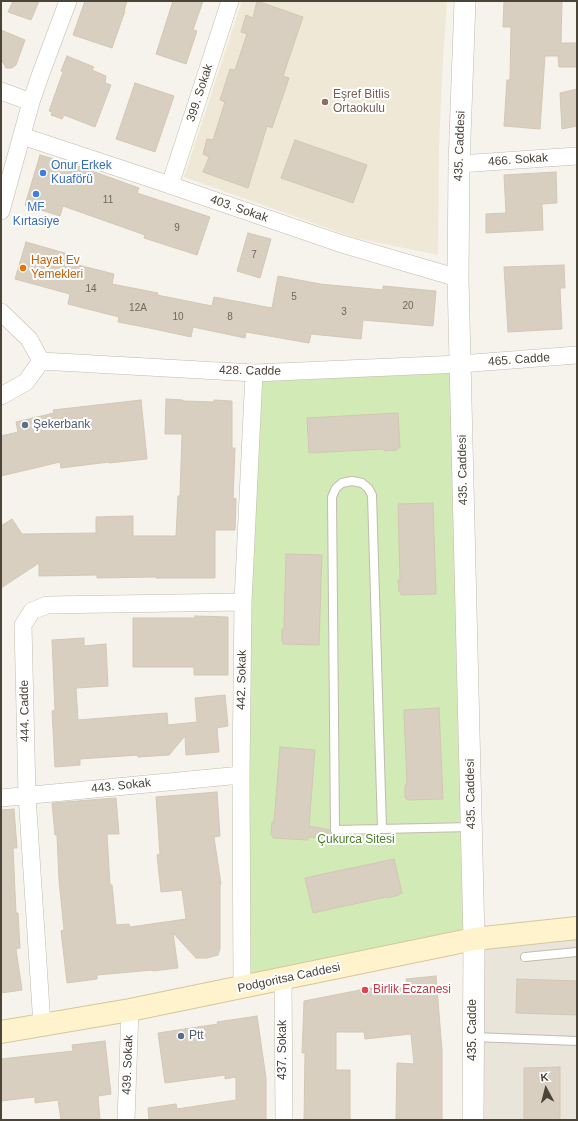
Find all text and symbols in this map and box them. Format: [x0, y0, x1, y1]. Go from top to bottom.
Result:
street label: 399. Sokak [184, 62, 216, 124]
place label: Eşref Bitlis Ortaokulu [333, 88, 390, 116]
marker: Eşref Bitlis Ortaokulu [320, 97, 330, 107]
street label: 435. Caddesi [452, 110, 468, 182]
street label: 466. Sokak [488, 151, 548, 169]
place label: Onur Erkek Kuaförü [51, 159, 112, 187]
marker: Onur Erkek Kuaförü [38, 168, 48, 178]
marker: MF Kırtasiye [31, 189, 41, 199]
street label: 403. Sokak [208, 192, 270, 226]
house number: 11 [103, 194, 113, 206]
place label: MF Kırtasiye [13, 201, 59, 229]
house number: 9 [174, 222, 180, 234]
house number: 7 [251, 249, 257, 261]
place label: Hayat Ev Yemekleri [31, 254, 83, 282]
marker: Hayat Ev Yemekleri [18, 263, 28, 273]
house number: 14 [85, 283, 97, 295]
house number: 5 [291, 291, 297, 303]
house number: 20 [402, 300, 414, 312]
house number: 12A [129, 302, 147, 314]
house number: 3 [341, 306, 347, 318]
house number: 10 [172, 311, 184, 323]
house number: 8 [227, 311, 233, 323]
street label: 465. Cadde [488, 351, 550, 369]
street label: 428. Cadde [219, 363, 281, 379]
place label: Şekerbank [33, 418, 90, 432]
marker: Şekerbank [20, 420, 30, 430]
street label: 435. Caddesi [455, 435, 471, 505]
street label: 442. Sokak [234, 650, 250, 710]
street label: 444. Cadde [17, 680, 33, 742]
street label: 435. Caddesi [463, 759, 479, 829]
street label: 443. Sokak [90, 776, 152, 796]
park label: Çukurca Sitesi [317, 833, 395, 847]
street label: Podgoritsa Caddesi [236, 960, 342, 996]
place label: Birlik Eczanesi [373, 983, 451, 997]
marker: Birlik Eczanesi [360, 985, 370, 995]
street label: 435. Cadde [466, 999, 480, 1061]
street label: 437. Sokak [276, 1020, 290, 1080]
place label: Ptt [189, 1029, 204, 1043]
marker: Ptt [176, 1031, 186, 1041]
street label: 439. Sokak [120, 1035, 136, 1095]
north arrow [526, 1069, 566, 1109]
text: K [540, 1071, 549, 1084]

